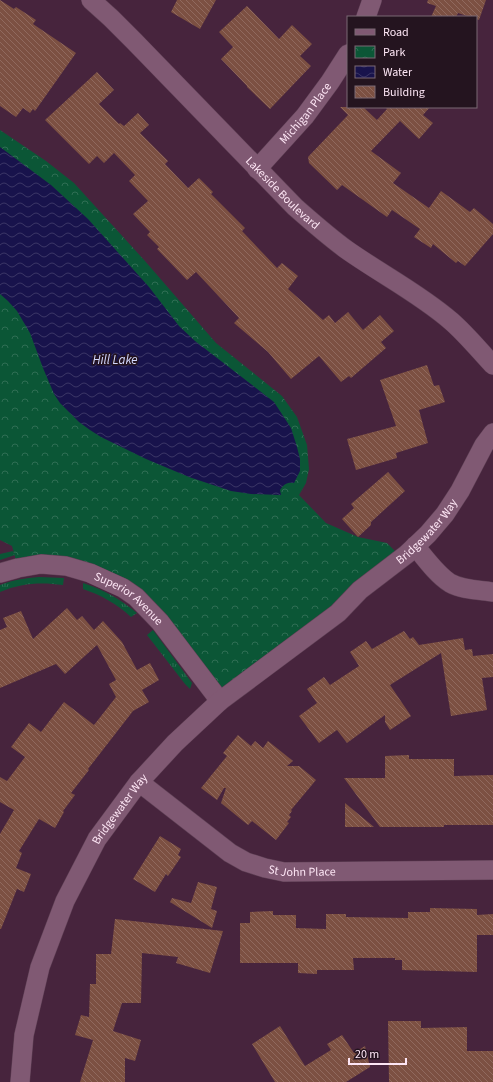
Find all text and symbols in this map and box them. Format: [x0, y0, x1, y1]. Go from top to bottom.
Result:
legend [347, 16, 477, 108]
text: Road [383, 24, 409, 41]
text: Park [383, 44, 405, 61]
text: Water [383, 64, 413, 81]
street label: Michigan Place [276, 79, 336, 148]
text: Building [383, 84, 425, 101]
street label: Lakeside Boulevard [241, 153, 323, 234]
water label: Hill Lake [92, 351, 138, 369]
street label: Bridgewater Way [392, 495, 462, 569]
street label: Superior Avenue [91, 568, 167, 629]
street label: Bridgewater Way [88, 770, 152, 847]
street label: St John Place [267, 861, 336, 881]
scale bar [349, 1040, 406, 1066]
text: 20 m [355, 1046, 379, 1063]

